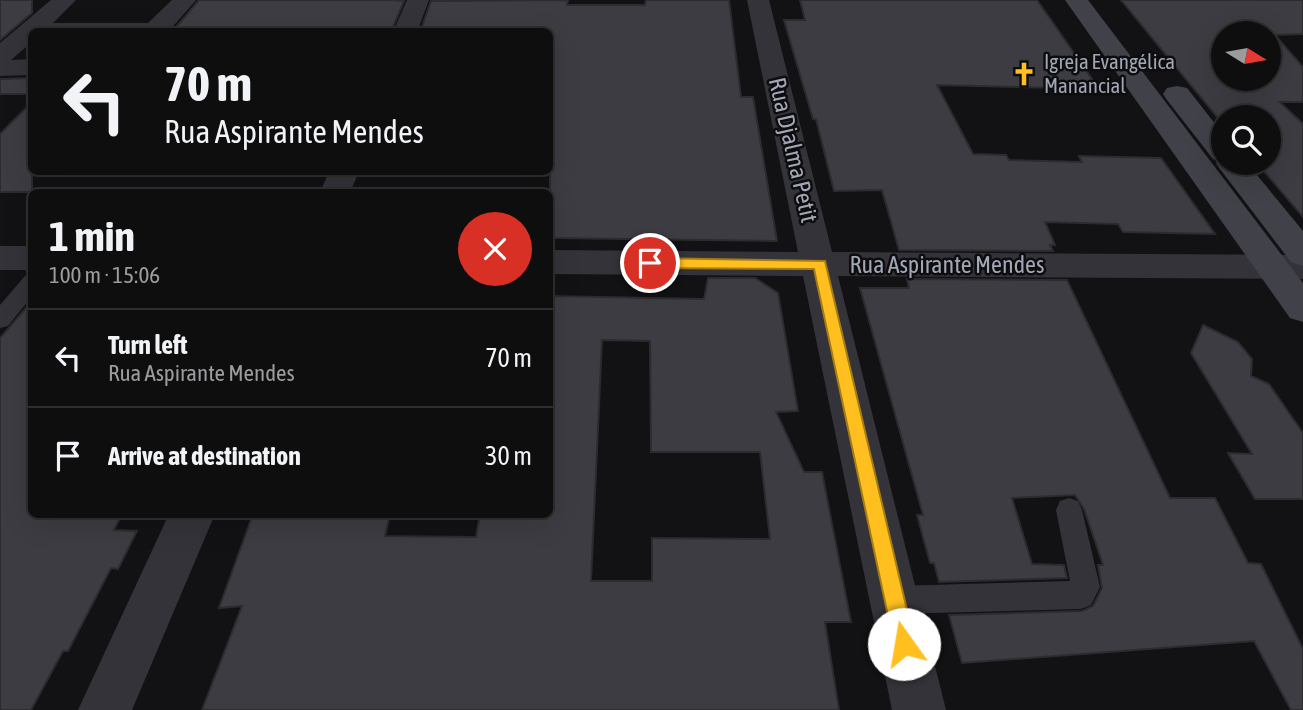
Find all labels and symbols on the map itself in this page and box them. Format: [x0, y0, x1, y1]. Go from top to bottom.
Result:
north arrow [1211, 21, 1281, 91]
place label: Igreja Evangélica Manancial [1044, 49, 1175, 97]
church icon: Igreja Evangélica Manancial [1010, 60, 1038, 88]
street label: Rua Djalma Petit [764, 75, 823, 225]
pin [620, 233, 680, 293]
street label: Rua Aspirante Mendes [850, 251, 1044, 278]
position arrow [867, 607, 941, 681]

